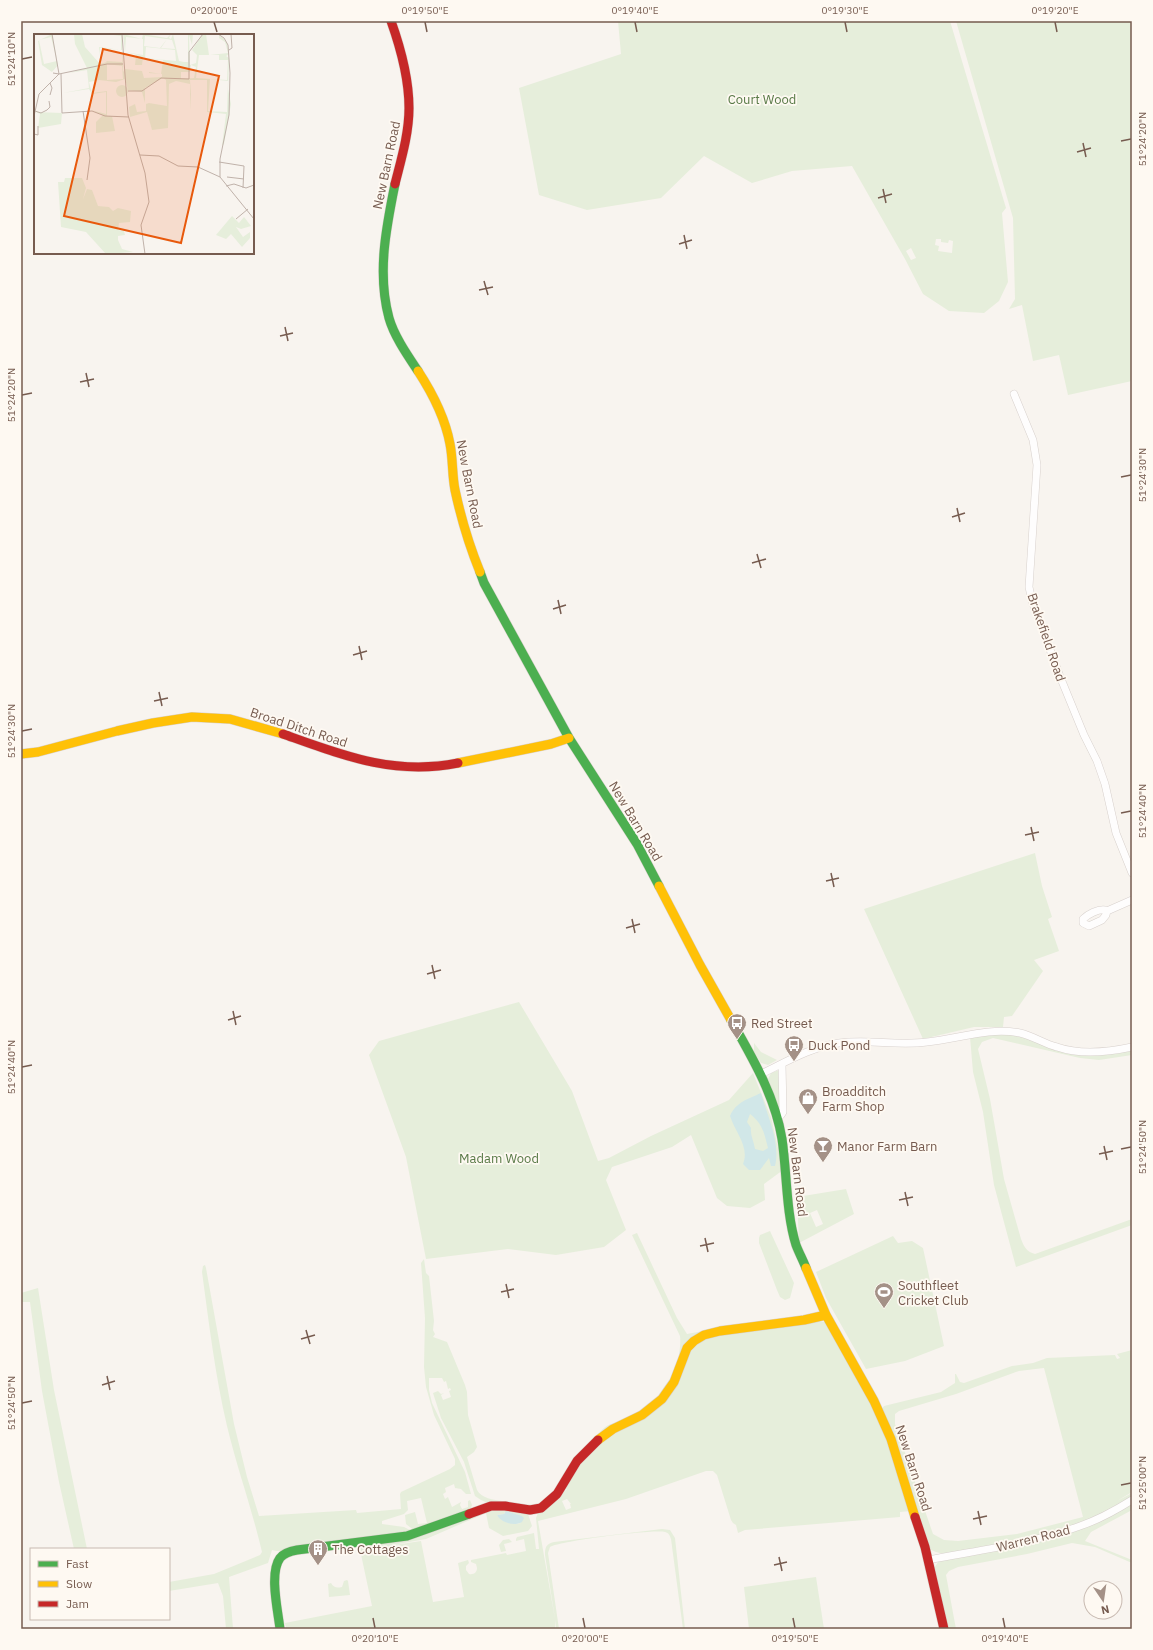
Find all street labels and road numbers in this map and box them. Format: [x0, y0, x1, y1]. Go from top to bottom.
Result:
street label: New Barn Road [369, 119, 404, 211]
street label: New Barn Road [453, 438, 486, 530]
street label: Brakefield Road [1023, 591, 1070, 684]
street label: Broad Ditch Road [248, 704, 350, 751]
street label: New Barn Road [605, 778, 666, 864]
street label: New Barn Road [784, 1126, 811, 1218]
street label: New Barn Road [892, 1423, 935, 1514]
street label: Warren Road [995, 1521, 1072, 1556]

